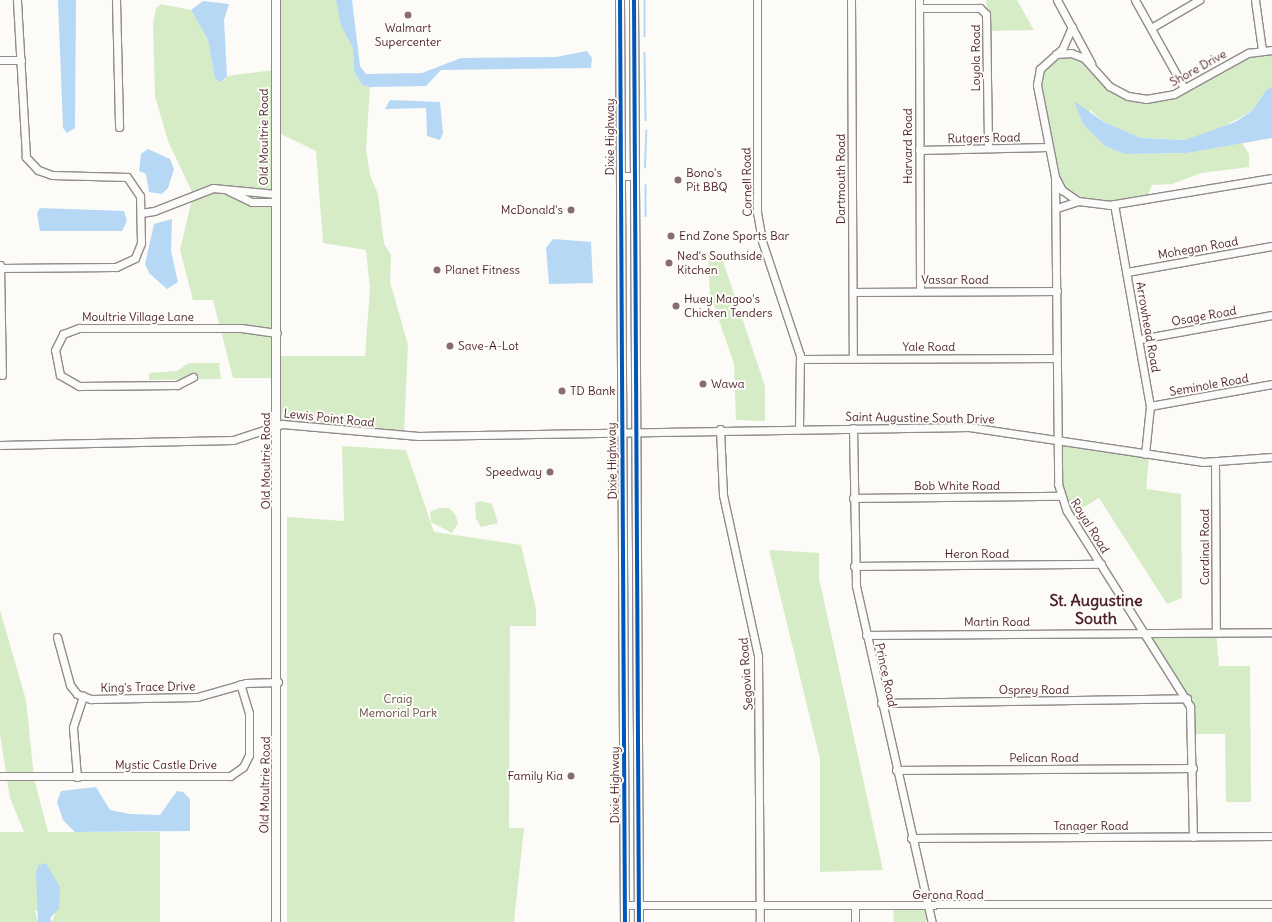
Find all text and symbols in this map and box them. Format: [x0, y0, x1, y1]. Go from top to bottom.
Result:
marker: Walmart Supercenter [403, 10, 413, 20]
place label: Walmart Supercenter [375, 21, 441, 49]
street label: Loyola Road [969, 24, 983, 92]
street label: Shore Drive [1167, 47, 1229, 89]
street label: Old Moultrie Road [257, 88, 271, 186]
street label: Dixie Highway [603, 99, 617, 175]
street label: Harvard Road [901, 108, 915, 184]
street label: Rutgers Road [947, 130, 1021, 146]
street label: Dartmouth Road [834, 134, 848, 224]
street label: Cornell Road [739, 147, 755, 217]
place label: Bono's Pit BBQ [686, 166, 728, 194]
marker: Bono's Pit BBQ [673, 175, 683, 185]
place label: McDonald's [501, 203, 563, 217]
marker: McDonald's [566, 205, 576, 215]
place label: End Zone Sports Bar [679, 229, 790, 243]
marker: End Zone Sports Bar [666, 231, 676, 241]
street label: Mohegan Road [1157, 234, 1239, 262]
place label: Ned's Southside Kitchen [677, 249, 762, 277]
marker: Ned's Southside Kitchen [664, 258, 674, 268]
place label: Planet Fitness [445, 263, 520, 277]
marker: Planet Fitness [432, 265, 442, 275]
street label: Vassar Road [921, 273, 989, 287]
street label: Arrowhead Road [1133, 281, 1163, 373]
place label: Huey Magoo's Chicken Tenders [684, 292, 773, 320]
marker: Huey Magoo's Chicken Tenders [671, 301, 681, 311]
street label: Osage Road [1170, 303, 1238, 329]
street label: Moultrie Village Lane [82, 310, 194, 324]
place label: Save-A-Lot [458, 339, 519, 353]
street label: Yale Road [903, 340, 955, 354]
marker: Save-A-Lot [445, 341, 455, 351]
street label: Seminole Road [1168, 371, 1250, 399]
place label: Wawa [711, 377, 745, 391]
marker: Wawa [698, 379, 708, 389]
place label: TD Bank [570, 384, 615, 398]
marker: TD Bank [557, 386, 567, 396]
street label: Lewis Point Road [283, 406, 375, 430]
street label: Saint Augustine South Drive [845, 409, 995, 427]
street label: Old Moultrie Road [259, 412, 273, 510]
street label: Dixie Highway [604, 422, 620, 500]
place label: Speedway [485, 465, 542, 479]
marker: Speedway [545, 467, 555, 477]
street label: Bob White Road [914, 479, 1000, 493]
street label: Royal Road [1068, 496, 1112, 556]
street label: Cardinal Road [1198, 509, 1212, 585]
street label: Heron Road [945, 547, 1009, 561]
district label: St. Augustine South [1049, 590, 1143, 628]
street label: Martin Road [964, 615, 1030, 629]
street label: Segovia Road [736, 637, 756, 711]
street label: Prince Road [872, 642, 900, 708]
street label: King's Trace Drive [100, 679, 196, 695]
street label: Osprey Road [999, 683, 1069, 697]
park label: Craig Memorial Park [359, 692, 437, 720]
street label: Old Moultrie Road [257, 736, 273, 834]
street label: Dixie Highway [608, 747, 622, 823]
street label: Pelican Road [1009, 751, 1079, 765]
street label: Mystic Castle Drive [115, 758, 217, 772]
place label: Family Kia [507, 769, 563, 783]
marker: Family Kia [566, 771, 576, 781]
street label: Tanager Road [1053, 819, 1129, 833]
street label: Gerona Road [912, 888, 984, 902]

